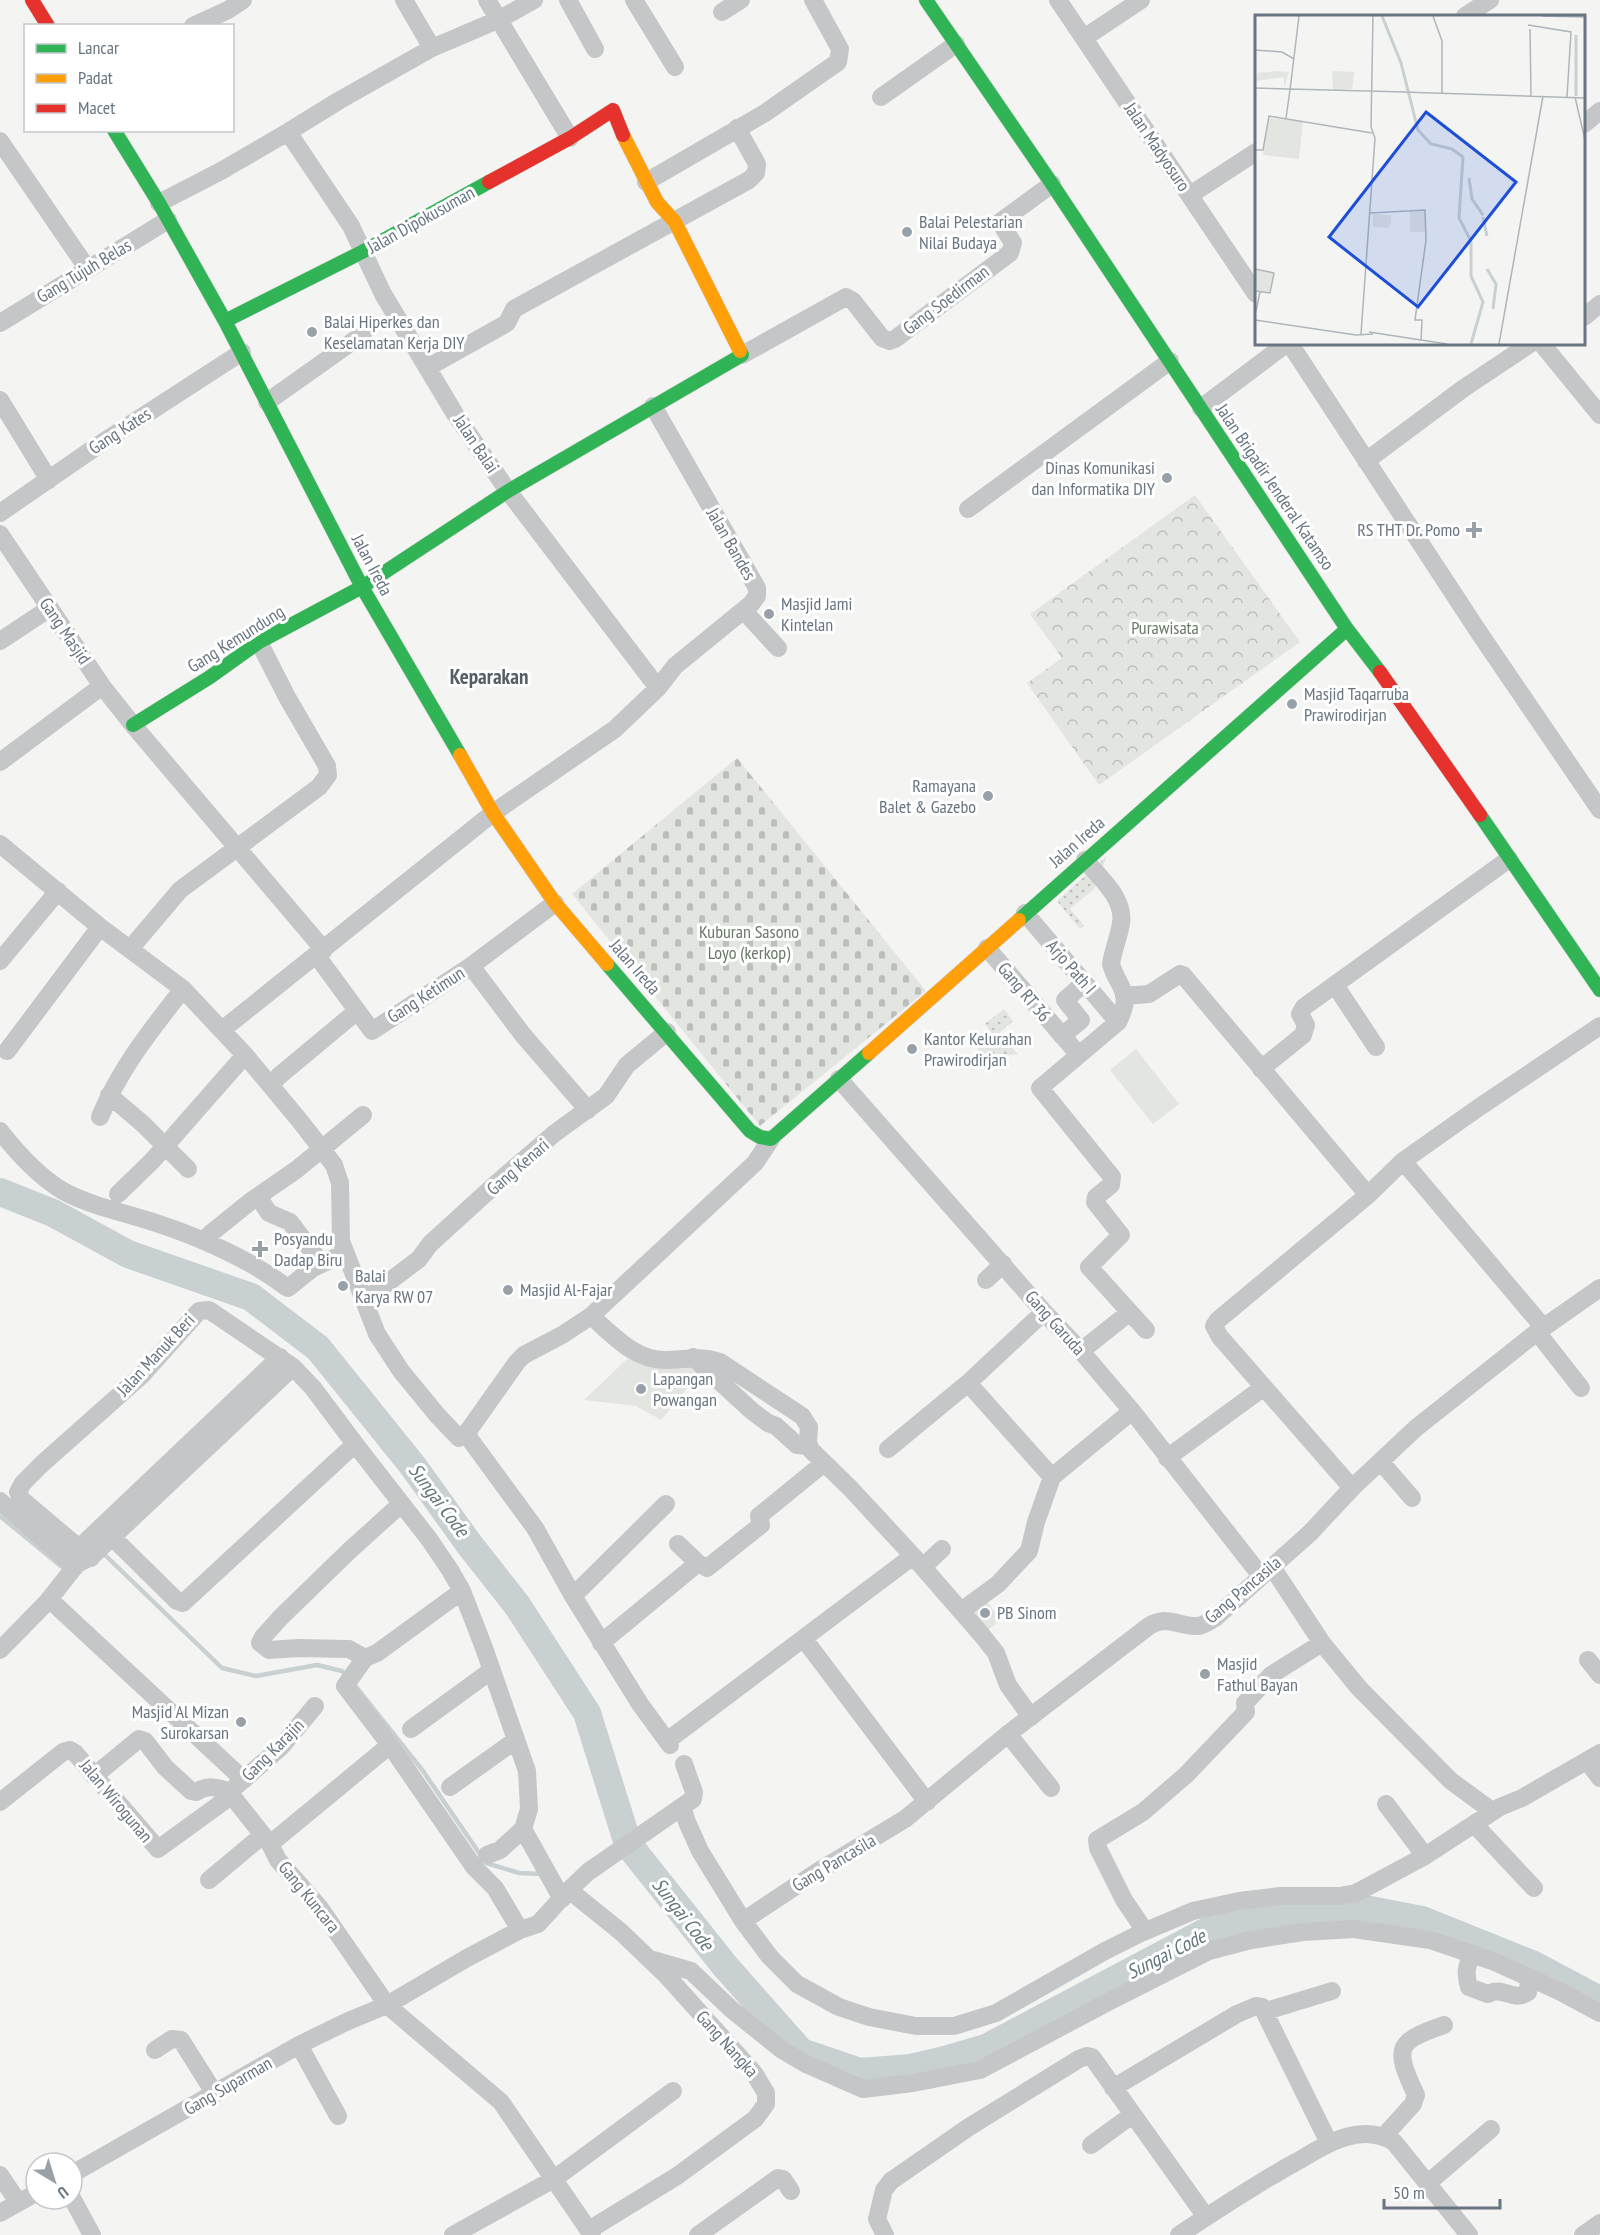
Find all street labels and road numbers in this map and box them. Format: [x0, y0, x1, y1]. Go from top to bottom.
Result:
street label: Jalan Madyosuro [1119, 97, 1196, 196]
street label: Jalan Dipokusuman [362, 181, 478, 259]
street label: Gang Tujuh Belas [32, 233, 135, 308]
street label: Gang Soedirman [898, 260, 993, 339]
street label: Jalan Brigadir Jenderal Katamso [1211, 398, 1340, 575]
street label: Gang Kates [84, 402, 155, 459]
street label: Jalan Balai [448, 409, 504, 477]
street label: Jalan Bandes [701, 503, 761, 584]
street label: Jalan Ireda [346, 529, 398, 599]
street label: Gang Masjid [35, 593, 96, 669]
street label: Gang Kemundung [183, 600, 288, 677]
street label: Jalan Ireda [1043, 811, 1109, 873]
street label: Jalan Ireda [604, 933, 666, 999]
street label: Arjo Path I [1041, 935, 1101, 999]
street label: Gang RT 36 [993, 957, 1056, 1026]
street label: Gang Ketimun [383, 961, 469, 1028]
street label: Gang Kenari [482, 1133, 554, 1200]
street label: Gang Garuda [1020, 1285, 1090, 1360]
street label: Jalan Manuk Beri [111, 1309, 200, 1401]
street label: Gang Pancasila [1200, 1551, 1286, 1628]
street label: Gang Karajin [237, 1714, 309, 1786]
street label: Jalan Wirogunan [74, 1754, 158, 1847]
street label: Gang Pancasila [788, 1829, 880, 1896]
street label: Gang Kuncara [274, 1856, 345, 1937]
street label: Gang Nangka [691, 2005, 763, 2082]
street label: Gang Suparman [180, 2051, 276, 2120]

